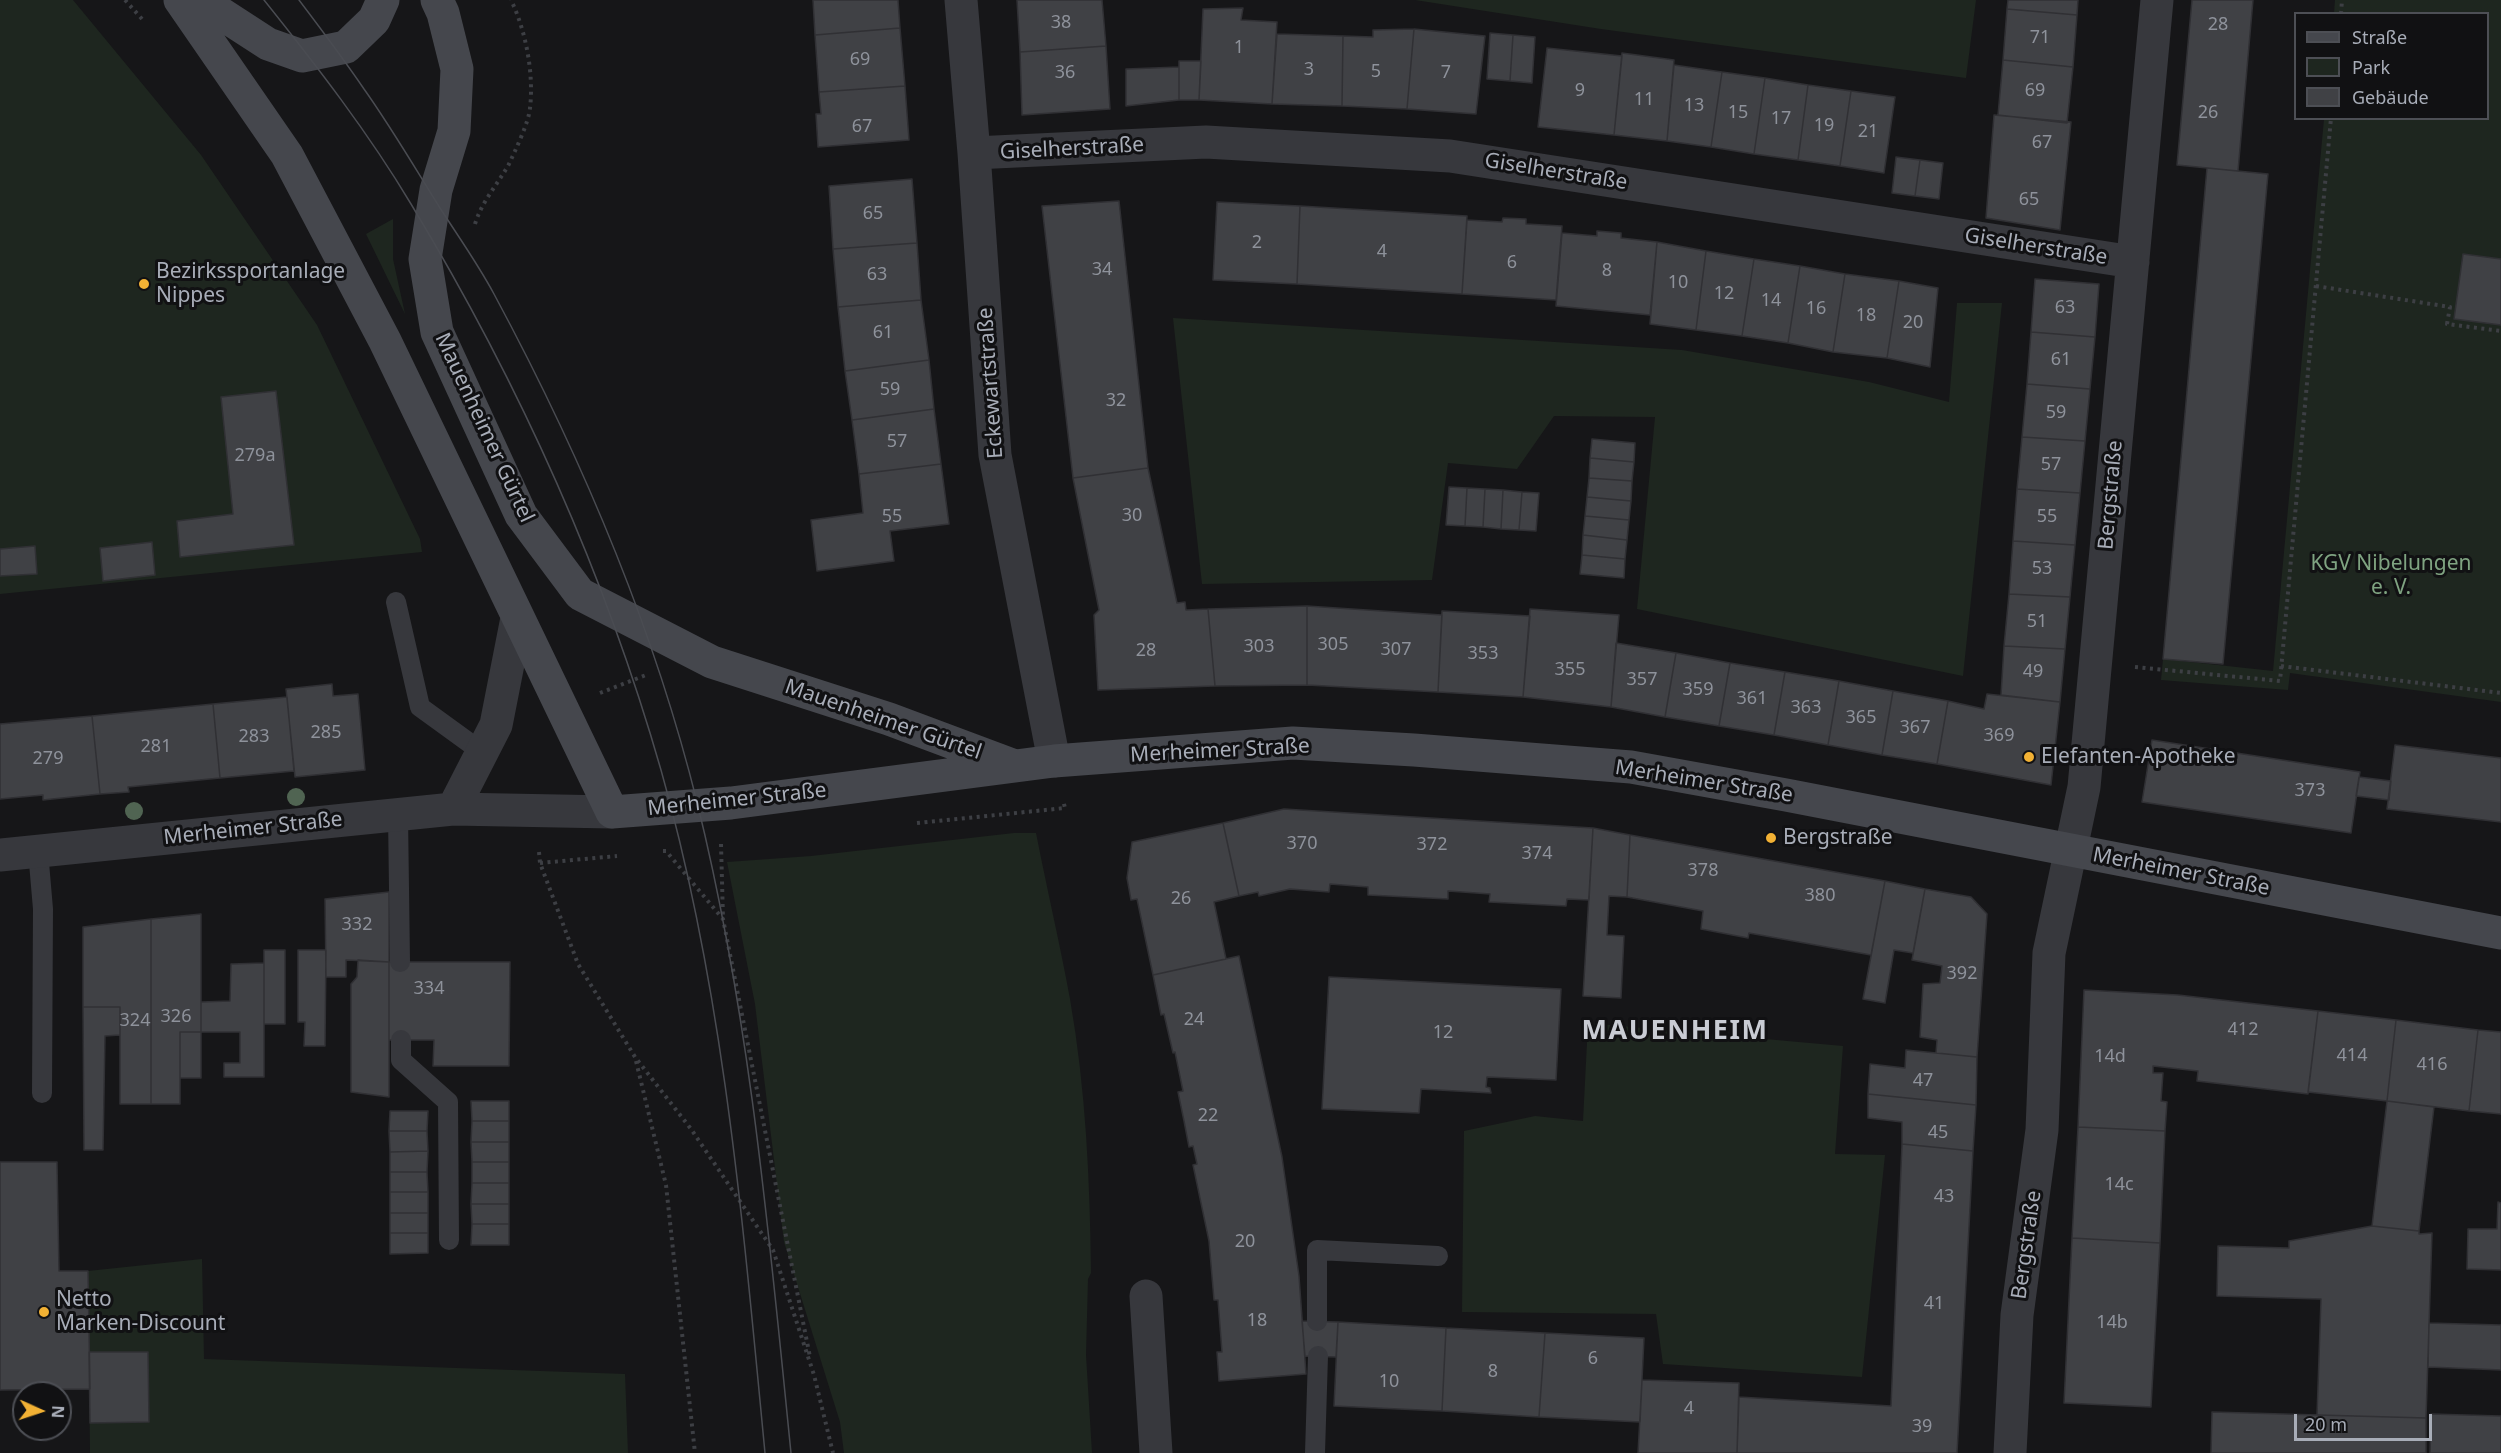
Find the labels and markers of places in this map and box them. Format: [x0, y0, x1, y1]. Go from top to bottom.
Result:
place label: Bezirkssportanlage Nippes [156, 259, 345, 309]
marker: Bezirkssportanlage Nippes [137, 277, 151, 291]
place label: Elefanten-Apotheke [2041, 744, 2236, 770]
marker: Elefanten-Apotheke [2022, 750, 2036, 764]
place label: Bergstraße [1783, 825, 1893, 851]
marker: Bergstraße [1764, 831, 1778, 845]
place label: Netto Marken-Discount [56, 1287, 225, 1337]
marker: Netto Marken-Discount [37, 1305, 51, 1319]

